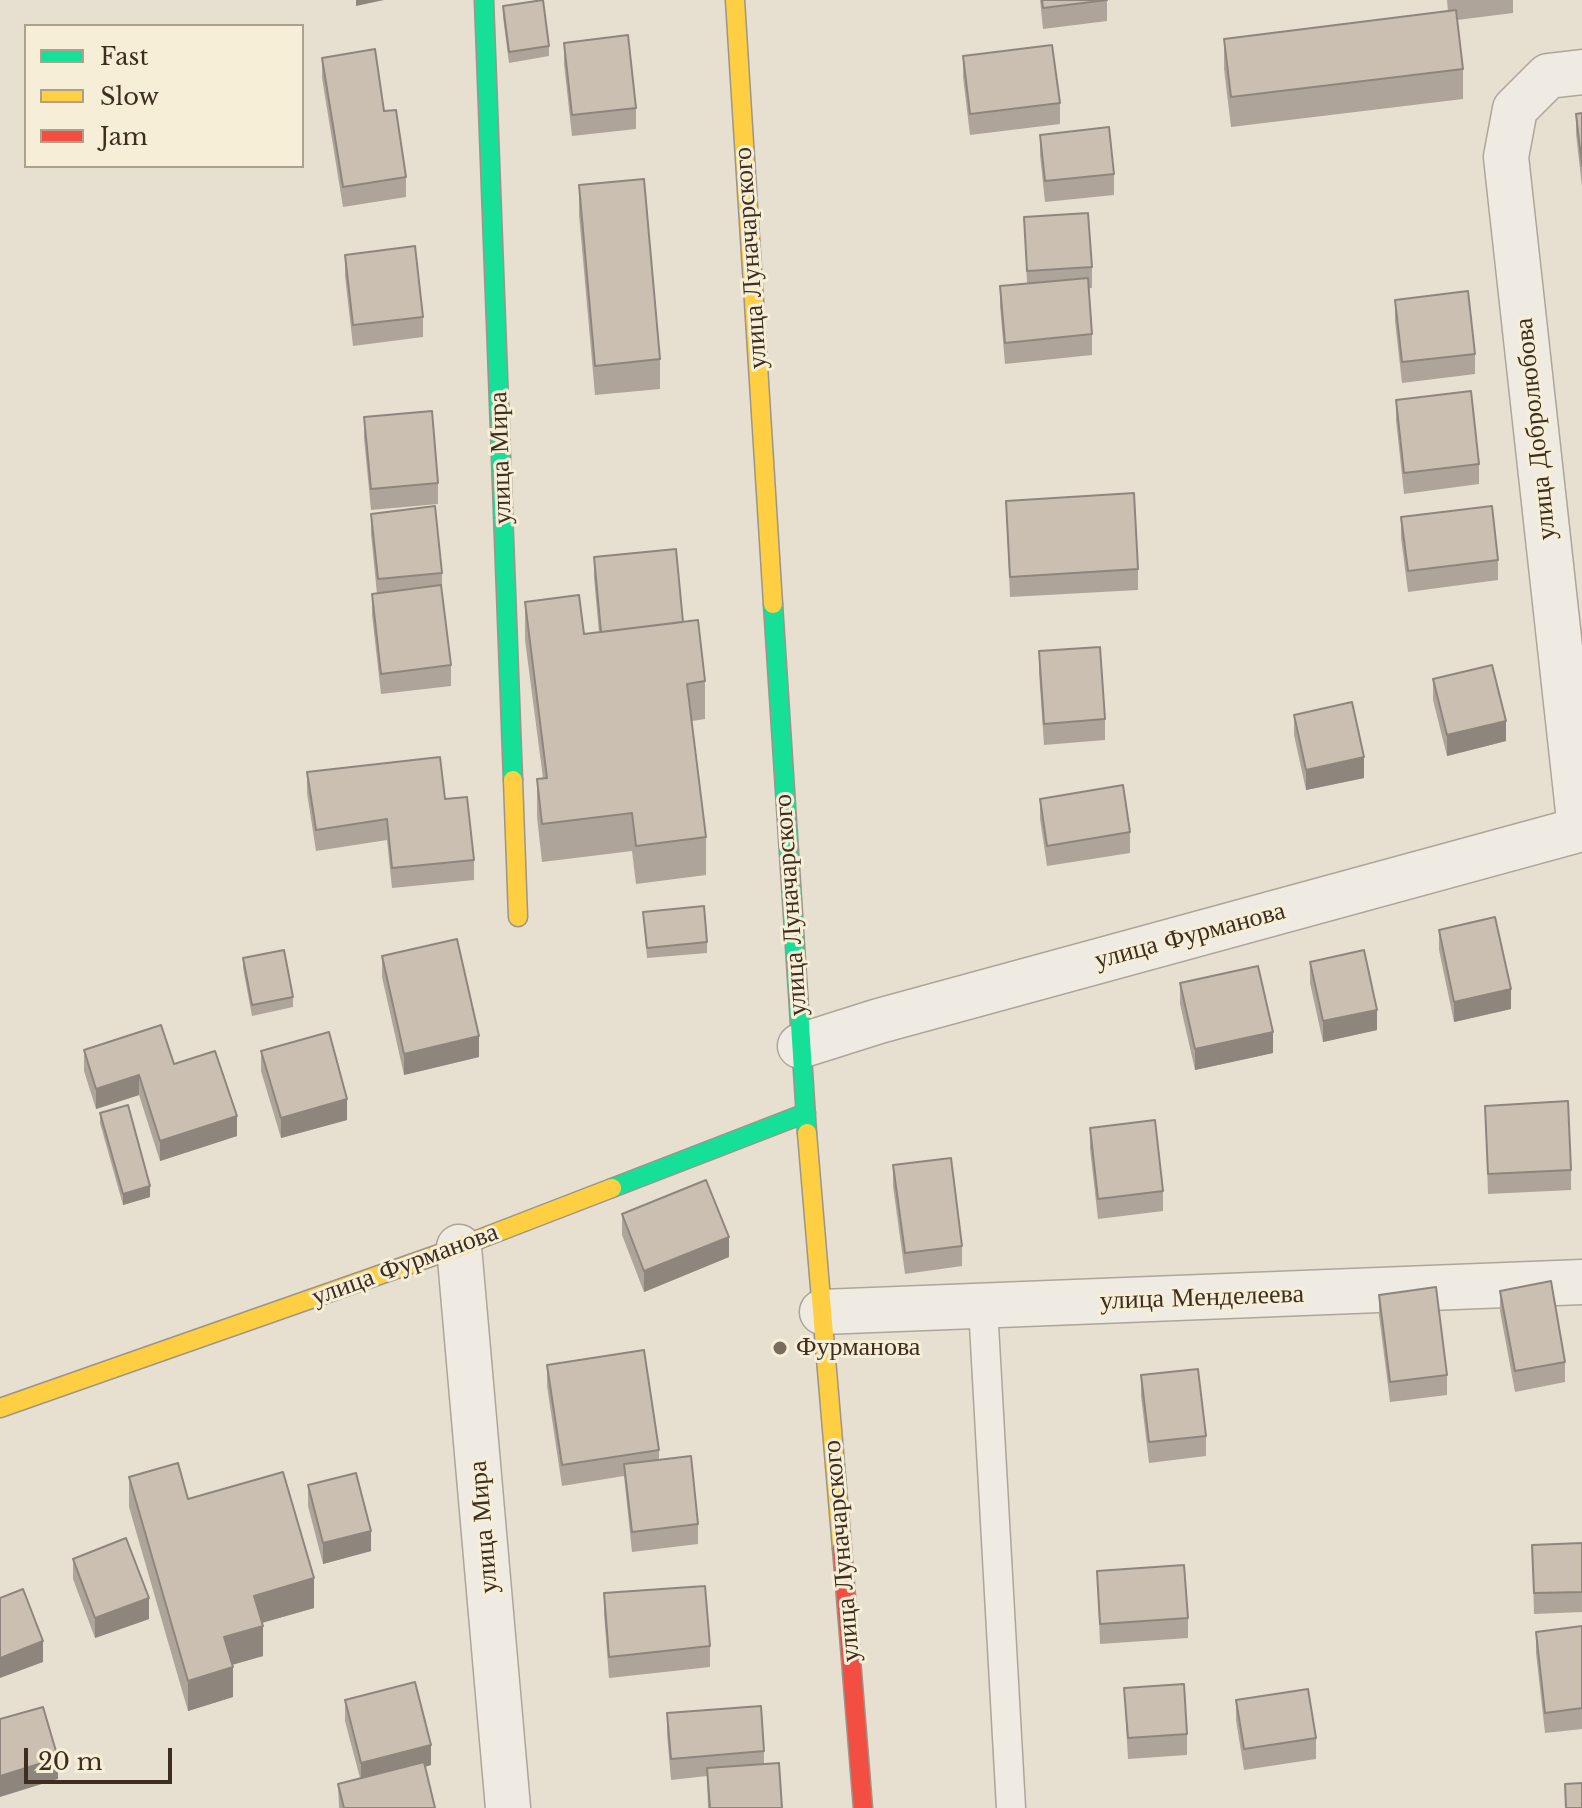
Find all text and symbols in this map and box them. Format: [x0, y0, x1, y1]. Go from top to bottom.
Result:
legend [24, 24, 304, 168]
text: Fast [100, 42, 148, 71]
text: Slow [100, 82, 159, 111]
text: Jam [100, 122, 148, 151]
street label: улица Луначарского [728, 146, 774, 370]
street label: улица Добролюбова [1509, 316, 1563, 542]
street label: улица Мира [483, 391, 519, 525]
street label: улица Луначарского [768, 793, 814, 1017]
street label: улица Фурманова [1091, 896, 1289, 976]
street label: улица Фурманова [308, 1217, 502, 1313]
street label: улица Менделеева [1099, 1279, 1305, 1317]
place label: Фурманова [796, 1332, 920, 1364]
marker: Фурманова [771, 1339, 789, 1357]
street label: улица Луначарского [817, 1439, 867, 1663]
street label: улица Мира [463, 1459, 505, 1595]
scale bar [28, 1732, 176, 1782]
text: 20 m [38, 1747, 103, 1776]

